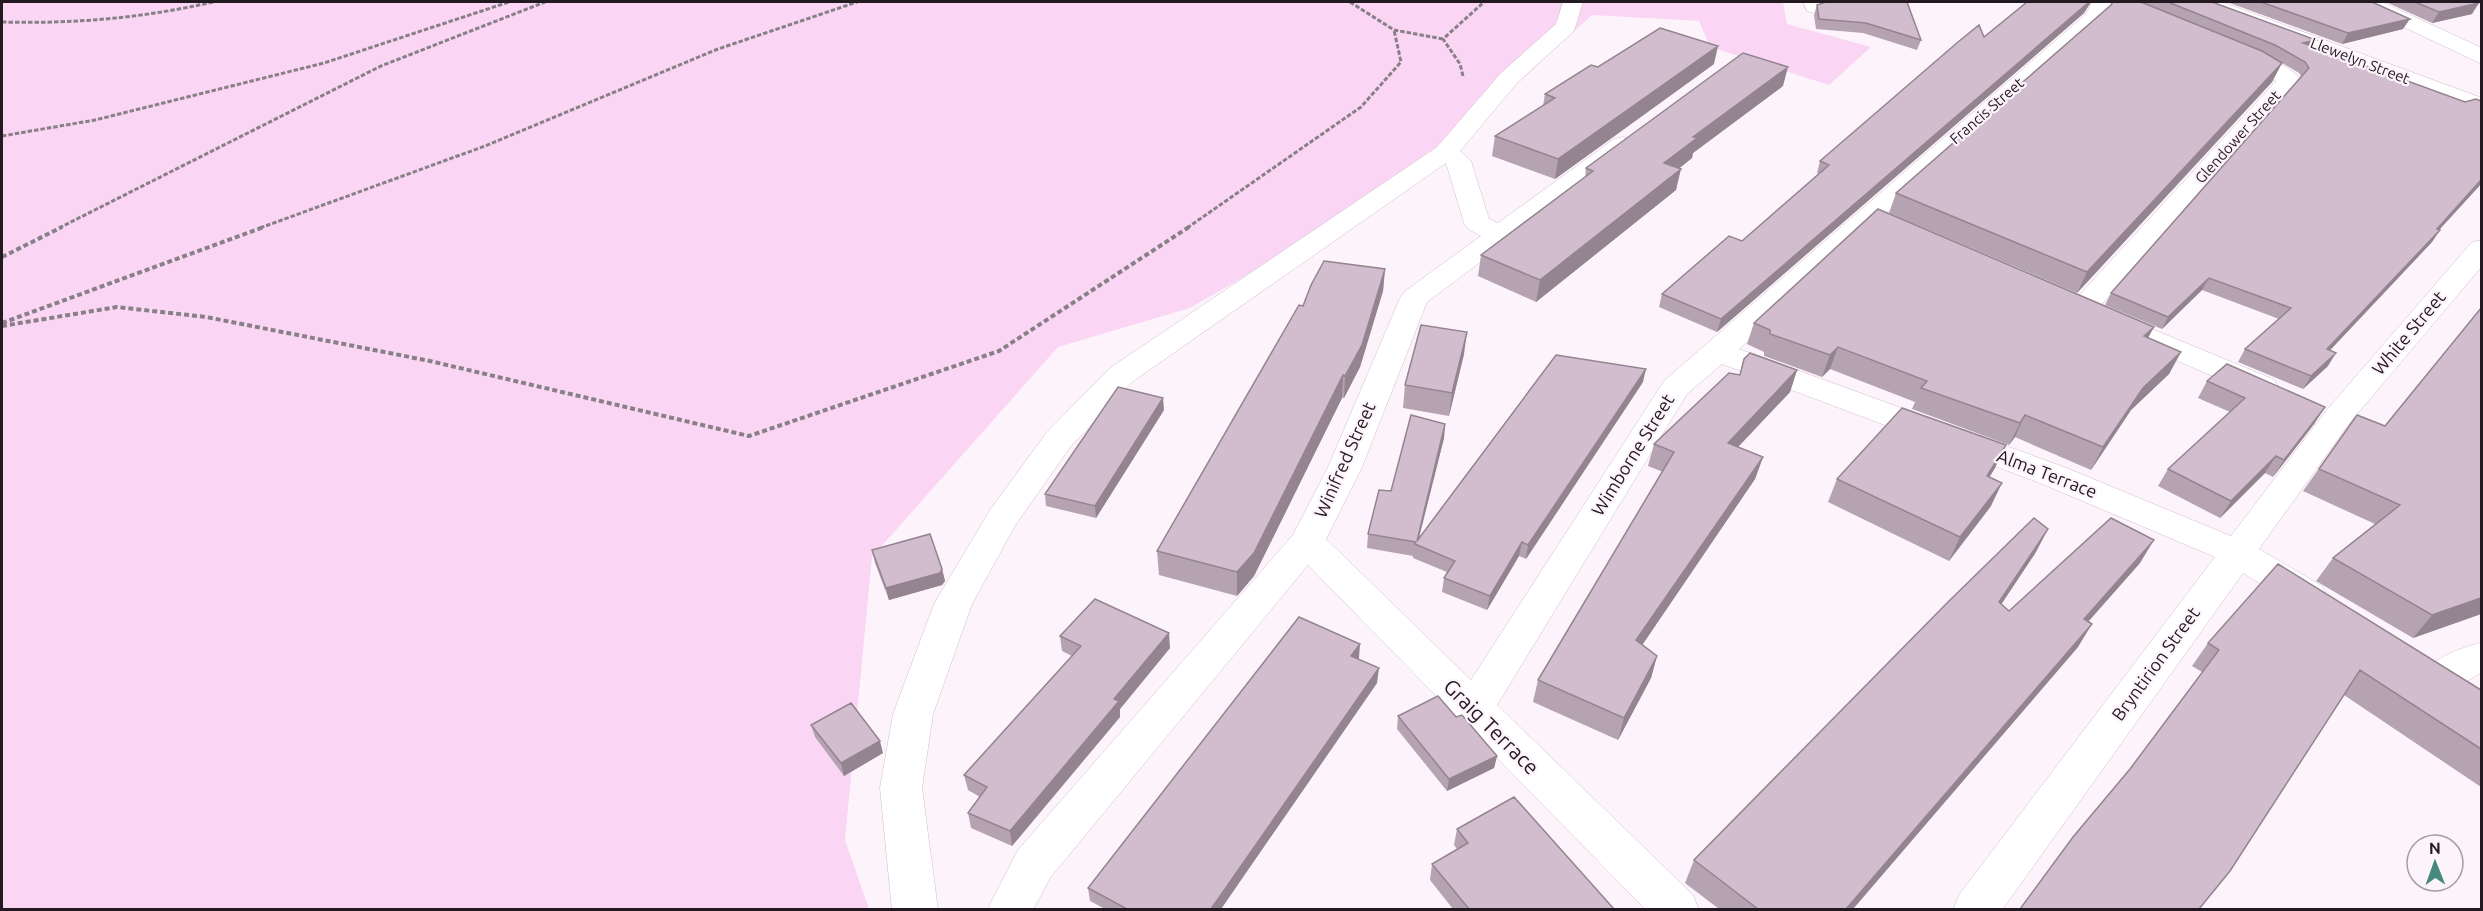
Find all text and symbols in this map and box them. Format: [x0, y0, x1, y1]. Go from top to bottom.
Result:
street label: Llewelyn Street [2308, 34, 2412, 87]
street label: Francis Street [1946, 74, 2027, 147]
street label: Glendower Street [2191, 87, 2284, 187]
street label: White Street [2368, 287, 2449, 378]
street label: Wimborne Street [1587, 390, 1678, 519]
street label: Winifred Street [1310, 399, 1379, 521]
street label: Alma Terrace [1995, 445, 2100, 501]
street label: Bryntirion Street [2107, 603, 2203, 724]
street label: Graig Terrace [1439, 674, 1544, 779]
north arrow [2405, 833, 2465, 893]
text: N [2429, 839, 2441, 857]

